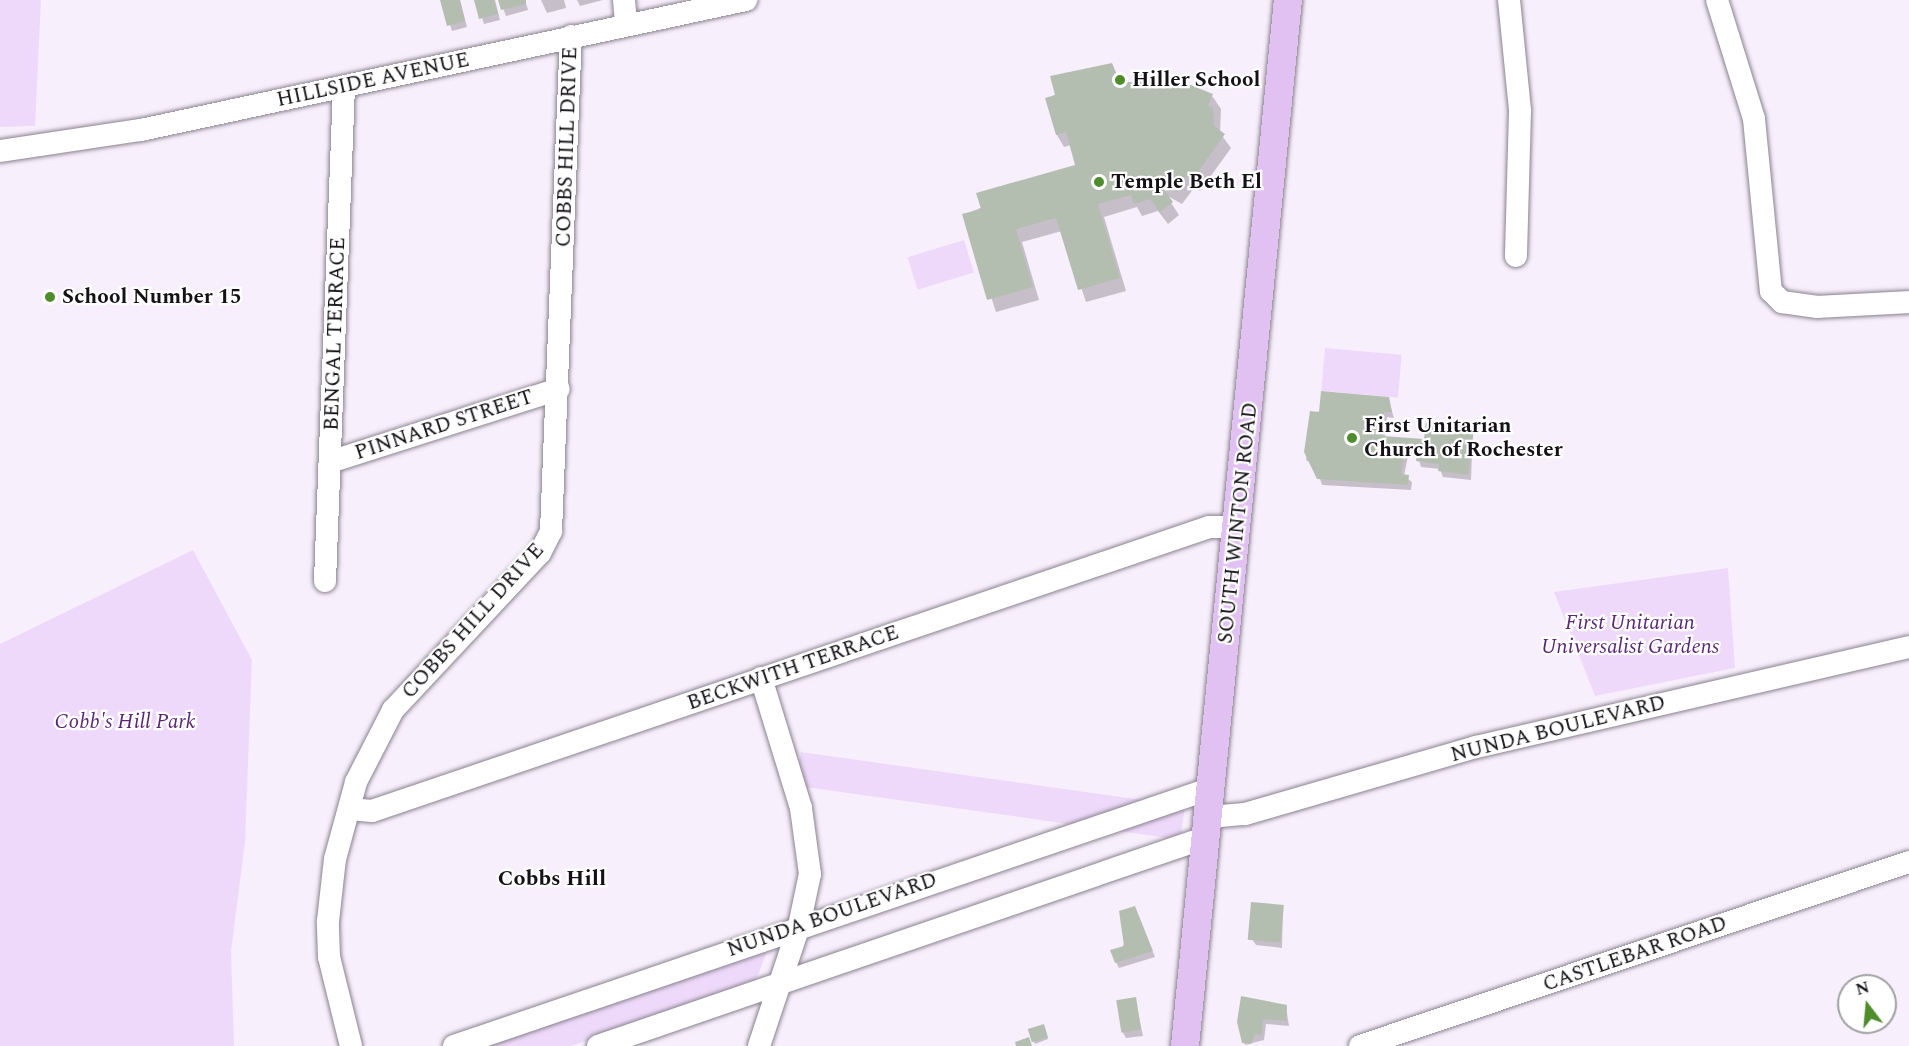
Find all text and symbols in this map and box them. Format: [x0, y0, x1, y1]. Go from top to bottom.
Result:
street label: COBBS HILL DRIVE [551, 46, 583, 248]
street label: HILLSIDE AVENUE [274, 47, 472, 113]
place label: Hiller School [1132, 67, 1260, 93]
marker: Hiller School [1113, 73, 1127, 87]
place label: Temple Beth El [1111, 169, 1262, 195]
marker: Temple Beth El [1092, 175, 1106, 189]
street label: BENGAL TERRACE [319, 237, 351, 431]
place label: School Number 15 [62, 284, 242, 310]
marker: School Number 15 [43, 290, 57, 304]
street label: PINNARD STREET [352, 384, 536, 466]
street label: SOUTH WINTON ROAD [1213, 401, 1263, 645]
place label: First Unitarian Church of Rochester [1364, 413, 1563, 463]
marker: First Unitarian Church of Rochester [1345, 431, 1359, 445]
street label: COBBS HILL DRIVE [397, 538, 549, 704]
park label: First Unitarian Universalist Gardens [1541, 610, 1719, 660]
street label: BECKWITH TERRACE [684, 620, 902, 716]
street label: NUNDA BOULEVARD [1448, 690, 1668, 768]
park label: Cobb's Hill Park [54, 709, 196, 735]
district label: Cobbs Hill [498, 866, 606, 892]
street label: NUNDA BOULEVARD [724, 867, 940, 963]
street label: CASTLEBAR ROAD [1540, 911, 1730, 997]
north arrow [1837, 974, 1897, 1034]
text: N [1853, 975, 1872, 1002]

